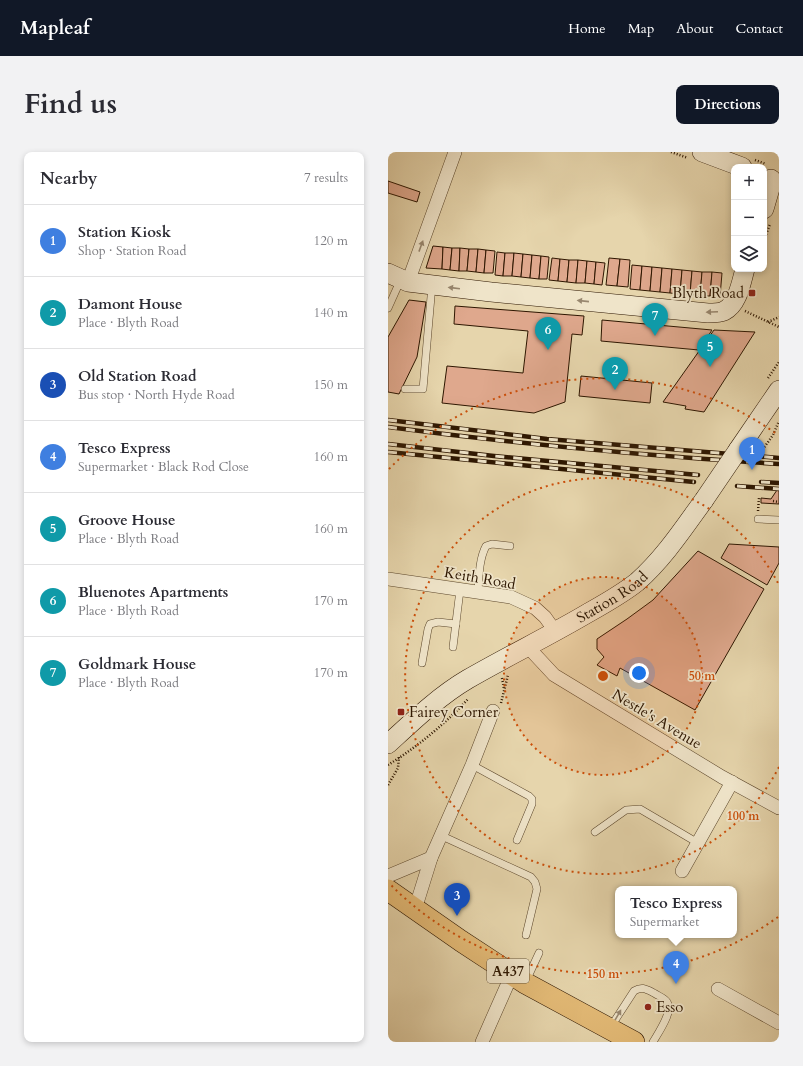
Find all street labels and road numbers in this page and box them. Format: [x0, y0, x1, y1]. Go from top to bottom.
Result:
street label: Keith Road [443, 562, 517, 594]
street label: Station Road [573, 567, 652, 628]
street label: Nestle's Avenue [609, 684, 706, 754]
road number: A437 [487, 959, 529, 983]

